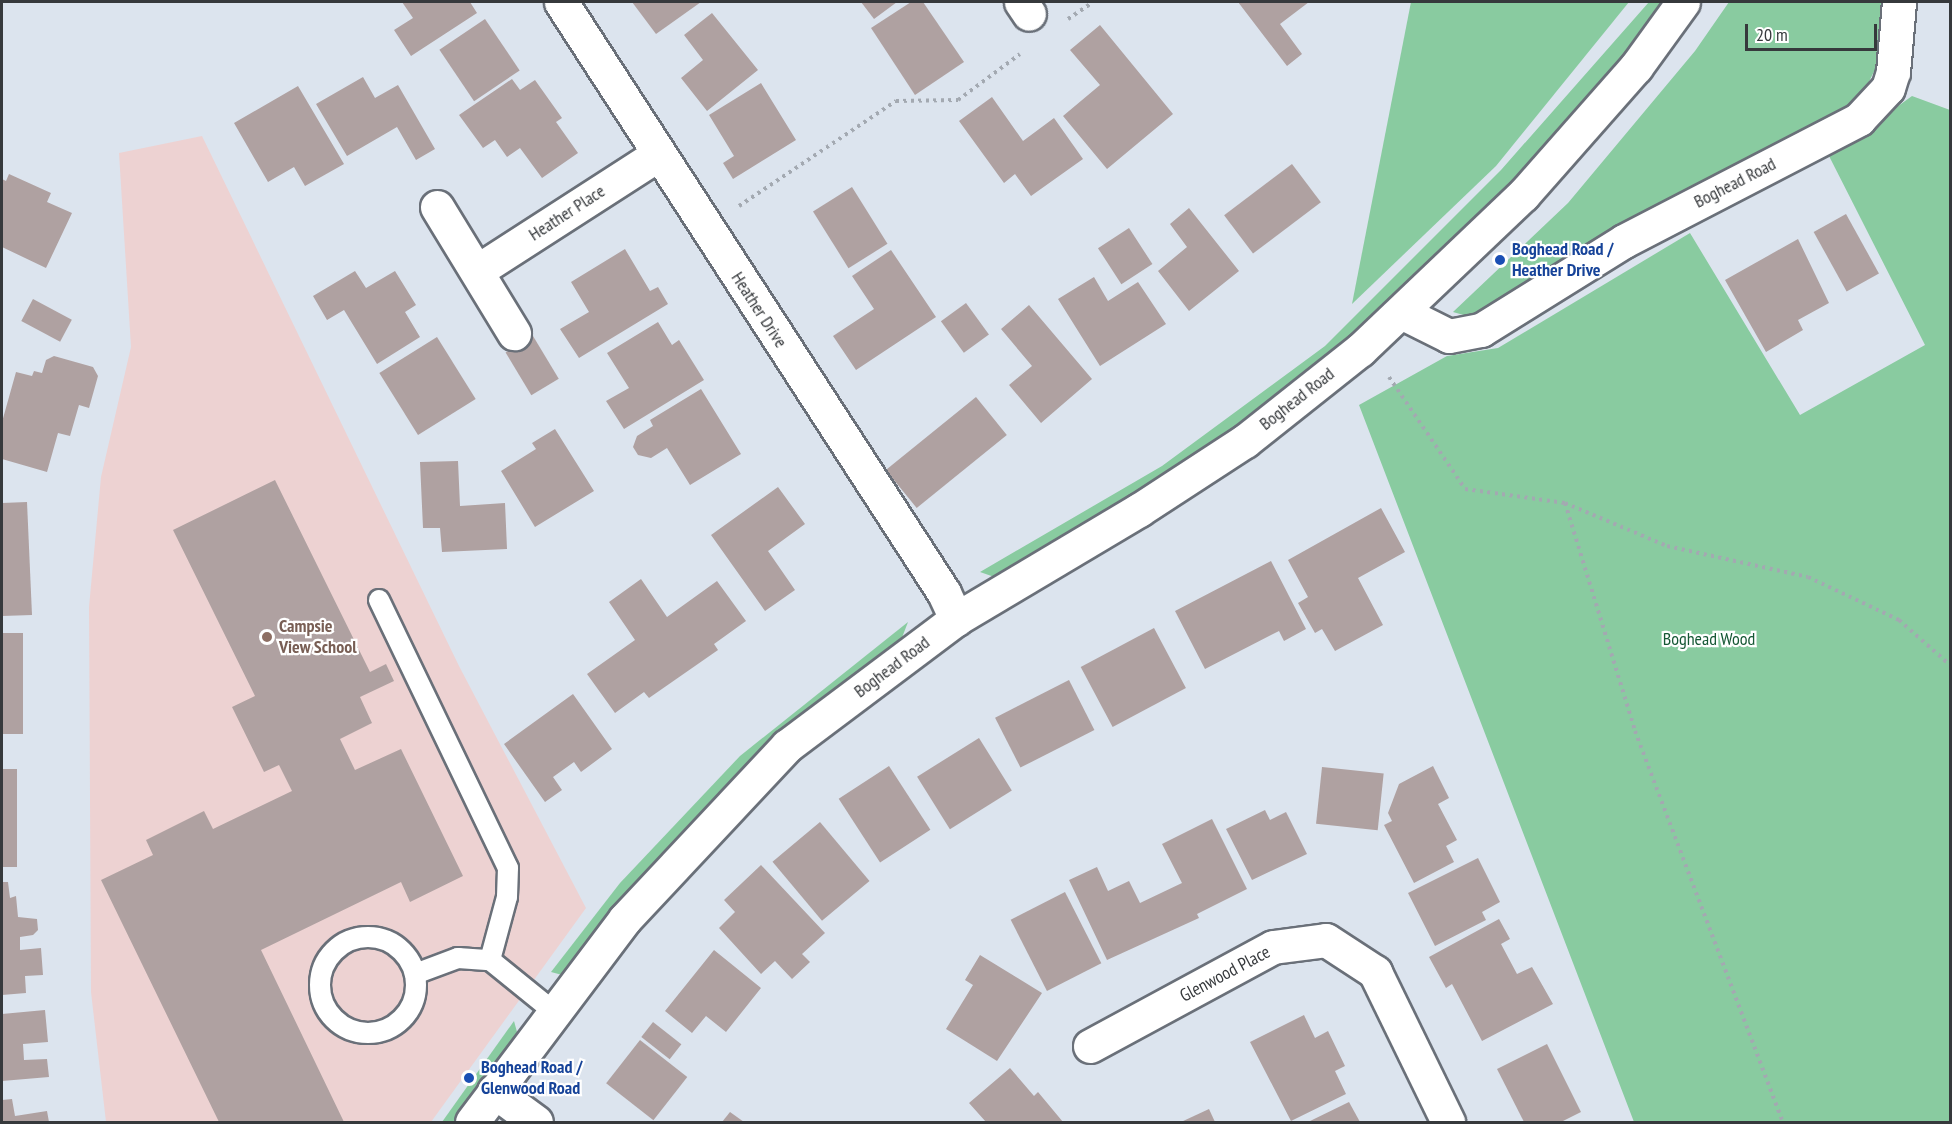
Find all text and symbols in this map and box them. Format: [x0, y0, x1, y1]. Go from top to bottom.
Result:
scale bar [1748, 12, 1880, 50]
text: 20 m [1756, 23, 1788, 46]
street label: Boghead Road [1690, 153, 1780, 213]
street label: Heather Place [525, 180, 609, 246]
place label: Boghead Road / Heather Drive [1512, 239, 1613, 282]
marker: Boghead Road / Heather Drive [1493, 253, 1507, 267]
street label: Heather Drive [727, 268, 791, 352]
street label: Boghead Road [1255, 363, 1339, 435]
place label: Campsie View School [279, 616, 357, 658]
park label: Boghead Wood [1663, 628, 1755, 650]
marker: Campsie View School [260, 630, 274, 644]
street label: Boghead Road [850, 632, 934, 702]
street label: Glenwood Place [1176, 941, 1274, 1007]
place label: Boghead Road / Glenwood Road [481, 1057, 582, 1100]
marker: Boghead Road / Glenwood Road [462, 1071, 476, 1085]

